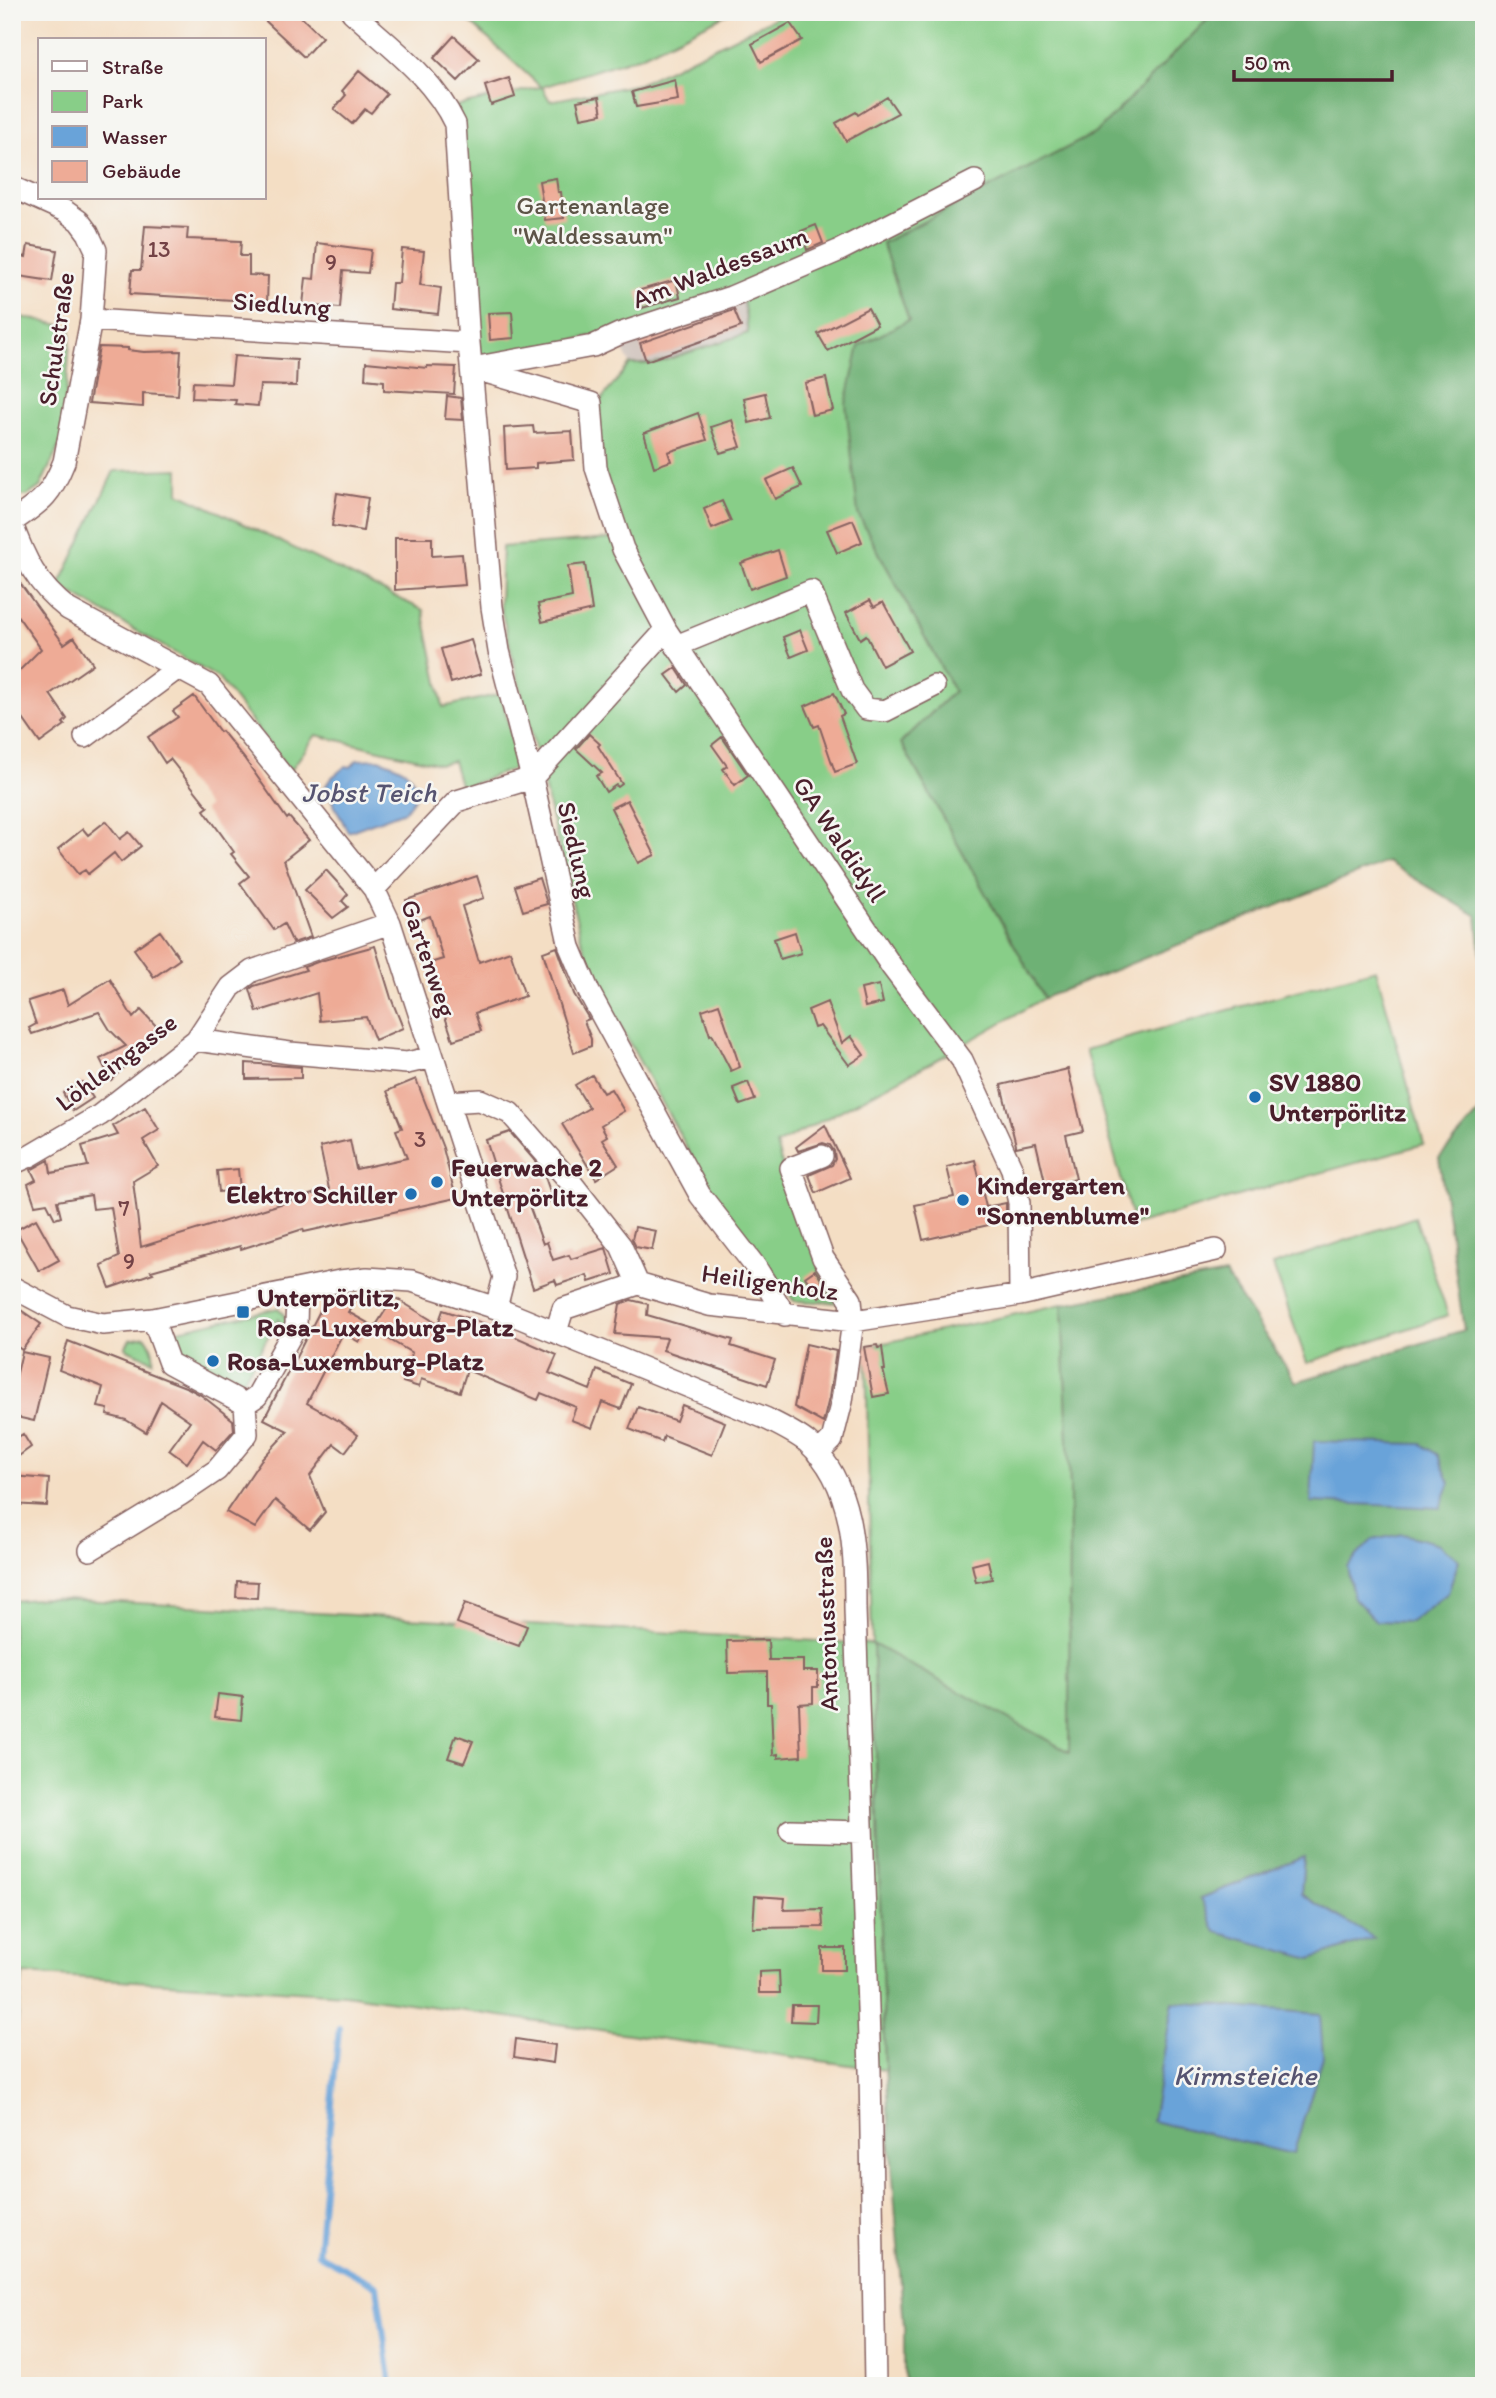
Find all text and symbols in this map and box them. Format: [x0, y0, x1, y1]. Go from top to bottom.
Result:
legend [38, 38, 266, 200]
scale bar [1234, 38, 1391, 82]
text: 50 m [1244, 50, 1291, 75]
text: Straße [102, 54, 163, 79]
text: Park [102, 88, 144, 113]
text: Wasser [102, 124, 168, 149]
text: Gebäude [102, 158, 181, 183]
park label: Gartenanlage "Waldessaum" [513, 189, 673, 251]
street label: Am Waldessaum [627, 219, 813, 315]
house number: 13 [147, 235, 171, 263]
house number: 9 [325, 248, 337, 276]
street label: Schulstraße [31, 270, 81, 408]
street label: Siedlung [232, 285, 333, 323]
street label: GA Waldidyll [786, 770, 894, 908]
water label: Jobst Teich [302, 775, 437, 809]
street label: Siedlung [550, 799, 604, 902]
street label: Gartenweg [394, 895, 464, 1022]
street label: Löhleingasse [49, 1006, 183, 1118]
place label: SV 1880 Unterpörlitz [1269, 1066, 1406, 1128]
marker: SV 1880 Unterpörlitz [1247, 1089, 1263, 1105]
house number: 3 [414, 1125, 426, 1153]
place label: Feuerwache 2 Unterpörlitz [451, 1151, 603, 1213]
place label: Kindergarten "Sonnenblume" [977, 1169, 1149, 1231]
marker: Feuerwache 2 Unterpörlitz [429, 1174, 445, 1190]
place label: Elektro Schiller [226, 1178, 398, 1210]
marker: Elektro Schiller [403, 1186, 419, 1202]
marker: Kindergarten "Sonnenblume" [955, 1192, 971, 1208]
house number: 7 [118, 1194, 130, 1222]
house number: 9 [123, 1247, 135, 1275]
street label: Heiligenholz [699, 1257, 841, 1307]
place label: Unterpörlitz, Rosa-Luxemburg-Platz [257, 1281, 515, 1343]
marker: Unterpörlitz, Rosa-Luxemburg-Platz [235, 1304, 251, 1320]
place label: Rosa-Luxemburg-Platz [227, 1345, 485, 1377]
marker: Rosa-Luxemburg-Platz [205, 1353, 221, 1369]
street label: Antoniusstraße [807, 1536, 845, 1712]
water label: Kirmsteiche [1173, 2058, 1318, 2092]

